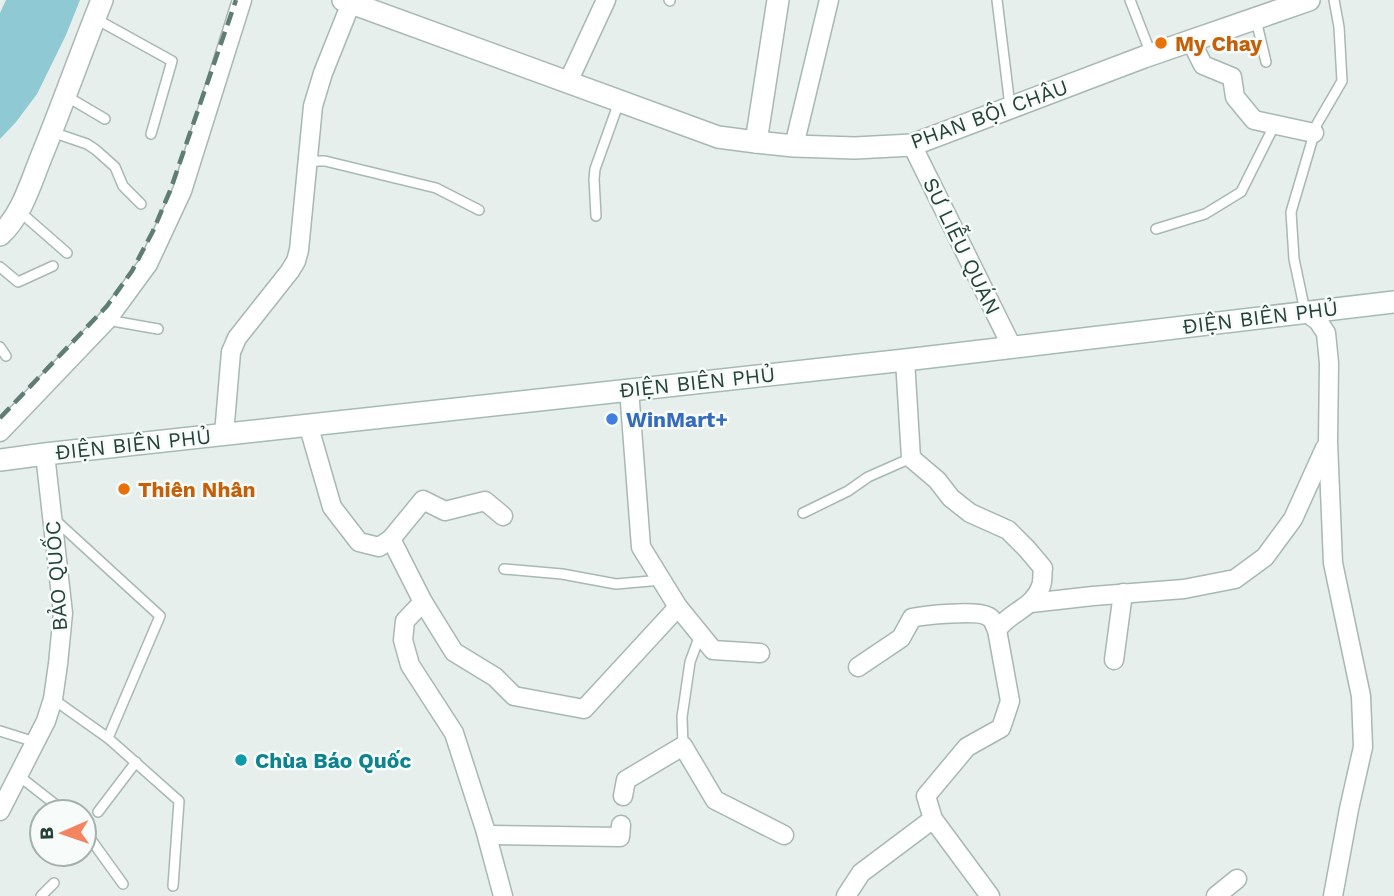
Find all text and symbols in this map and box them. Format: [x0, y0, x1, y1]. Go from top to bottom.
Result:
place label: My Chay [1175, 31, 1262, 56]
marker: My Chay [1153, 35, 1169, 51]
street label: PHAN BỘI CHÂU [907, 74, 1071, 154]
street label: SƯ LIỄU QUÁN [918, 172, 1009, 318]
street label: ĐIỆN BIÊN PHỦ [1181, 295, 1339, 339]
street label: ĐIỆN BIÊN PHỦ [618, 361, 776, 403]
place label: WinMart+ [626, 407, 728, 432]
marker: WinMart+ [604, 411, 620, 427]
street label: ĐIỆN BIÊN PHỦ [54, 423, 212, 465]
place label: Thiên Nhân [138, 477, 256, 502]
marker: Thiên Nhân [116, 481, 132, 497]
street label: BẢO QUỐC [38, 520, 72, 632]
place label: Chùa Báo Quốc [255, 748, 411, 773]
marker: Chùa Báo Quốc [233, 752, 249, 768]
north arrow [28, 798, 98, 868]
text: B [35, 827, 58, 840]

